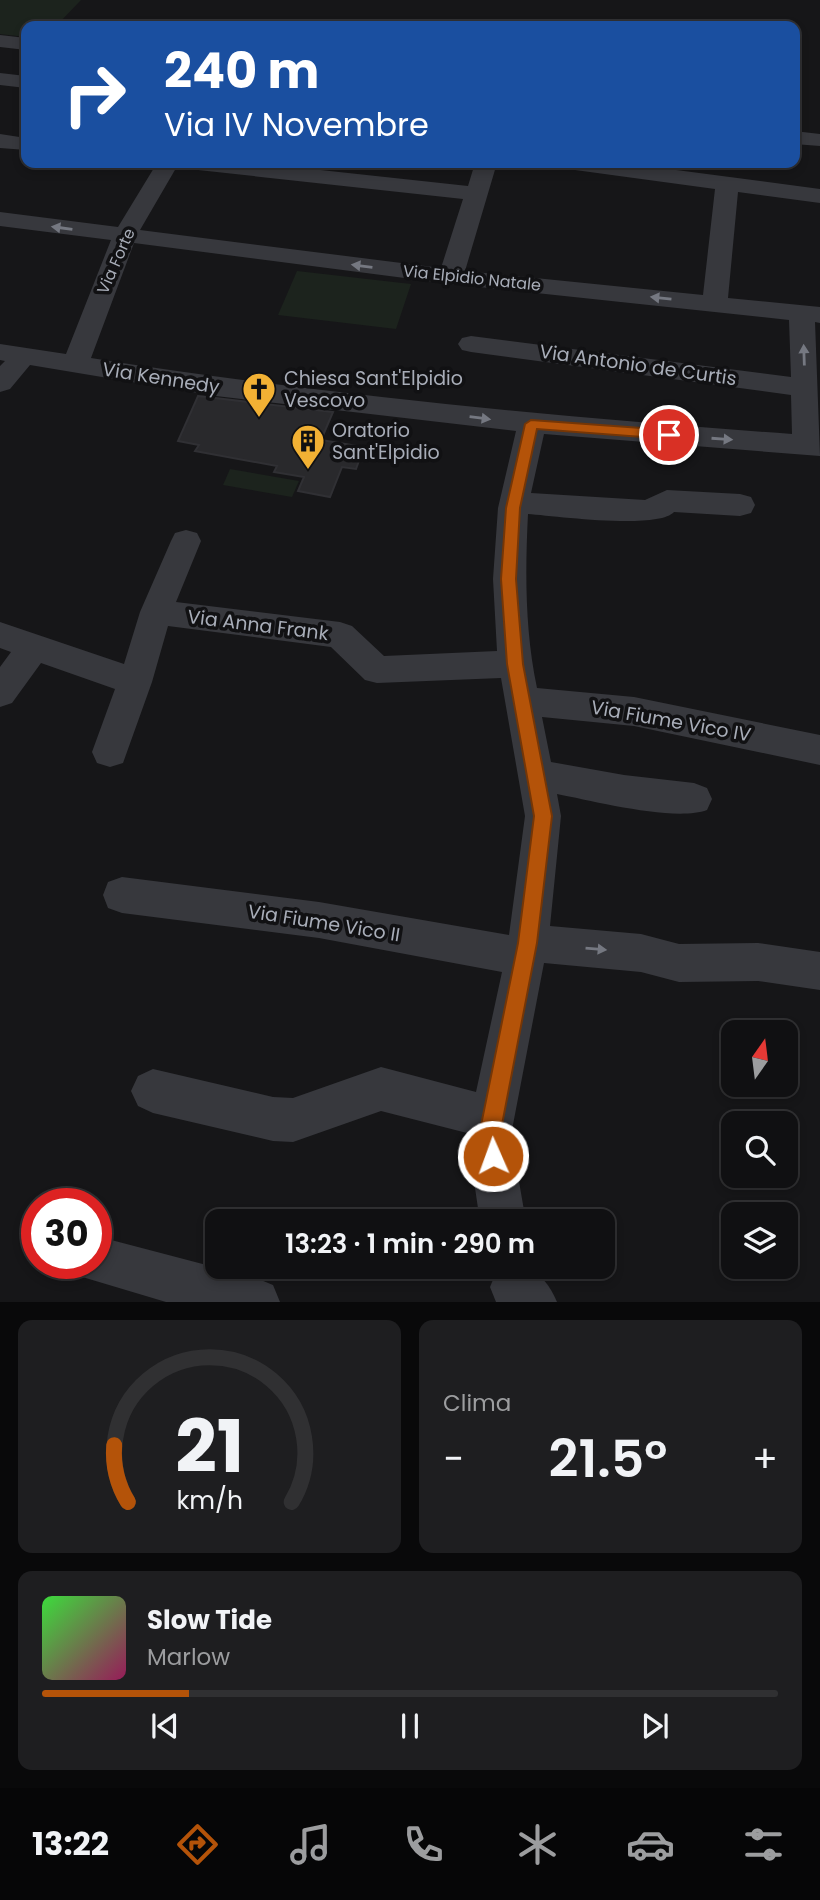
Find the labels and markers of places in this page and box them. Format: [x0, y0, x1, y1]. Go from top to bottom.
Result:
place label: Chiesa Sant'Elpidio Vescovo [284, 365, 463, 414]
church icon: Chiesa Sant'Elpidio Vescovo [240, 370, 278, 419]
pin [639, 405, 699, 465]
place label: Oratorio Sant'Elpidio [332, 417, 440, 466]
building icon: Oratorio Sant'Elpidio [289, 422, 327, 471]

